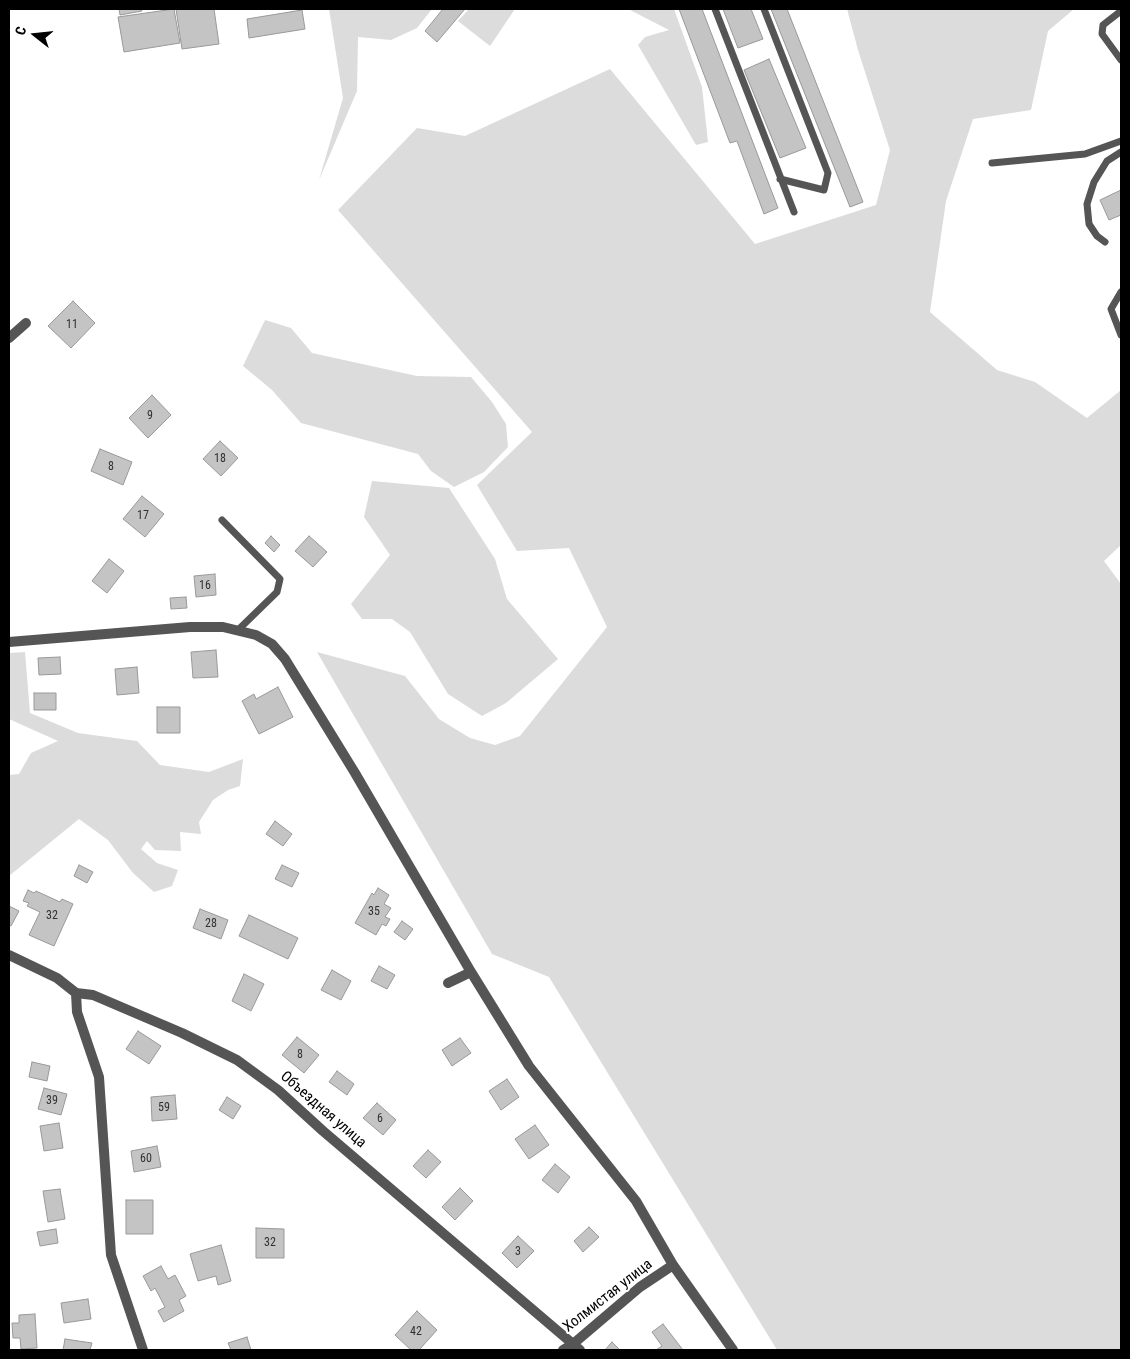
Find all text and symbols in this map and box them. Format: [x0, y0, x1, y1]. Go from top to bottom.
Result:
north arrow [10, 10, 60, 60]
text: С [12, 25, 29, 37]
house number: 11 [66, 318, 78, 332]
house number: 9 [147, 409, 153, 423]
house number: 18 [214, 452, 226, 466]
house number: 8 [108, 460, 114, 474]
house number: 17 [137, 509, 149, 523]
house number: 16 [199, 579, 211, 593]
house number: 35 [368, 905, 380, 919]
house number: 32 [46, 909, 58, 923]
house number: 28 [205, 917, 217, 931]
house number: 8 [297, 1048, 303, 1062]
street label: Объездная улица [276, 1068, 370, 1152]
house number: 39 [46, 1094, 58, 1108]
house number: 59 [158, 1101, 170, 1115]
house number: 6 [377, 1112, 383, 1126]
house number: 60 [140, 1152, 152, 1166]
house number: 32 [264, 1236, 276, 1250]
house number: 3 [515, 1245, 521, 1259]
street label: Холмистая улица [560, 1256, 656, 1336]
house number: 42 [410, 1325, 422, 1339]

